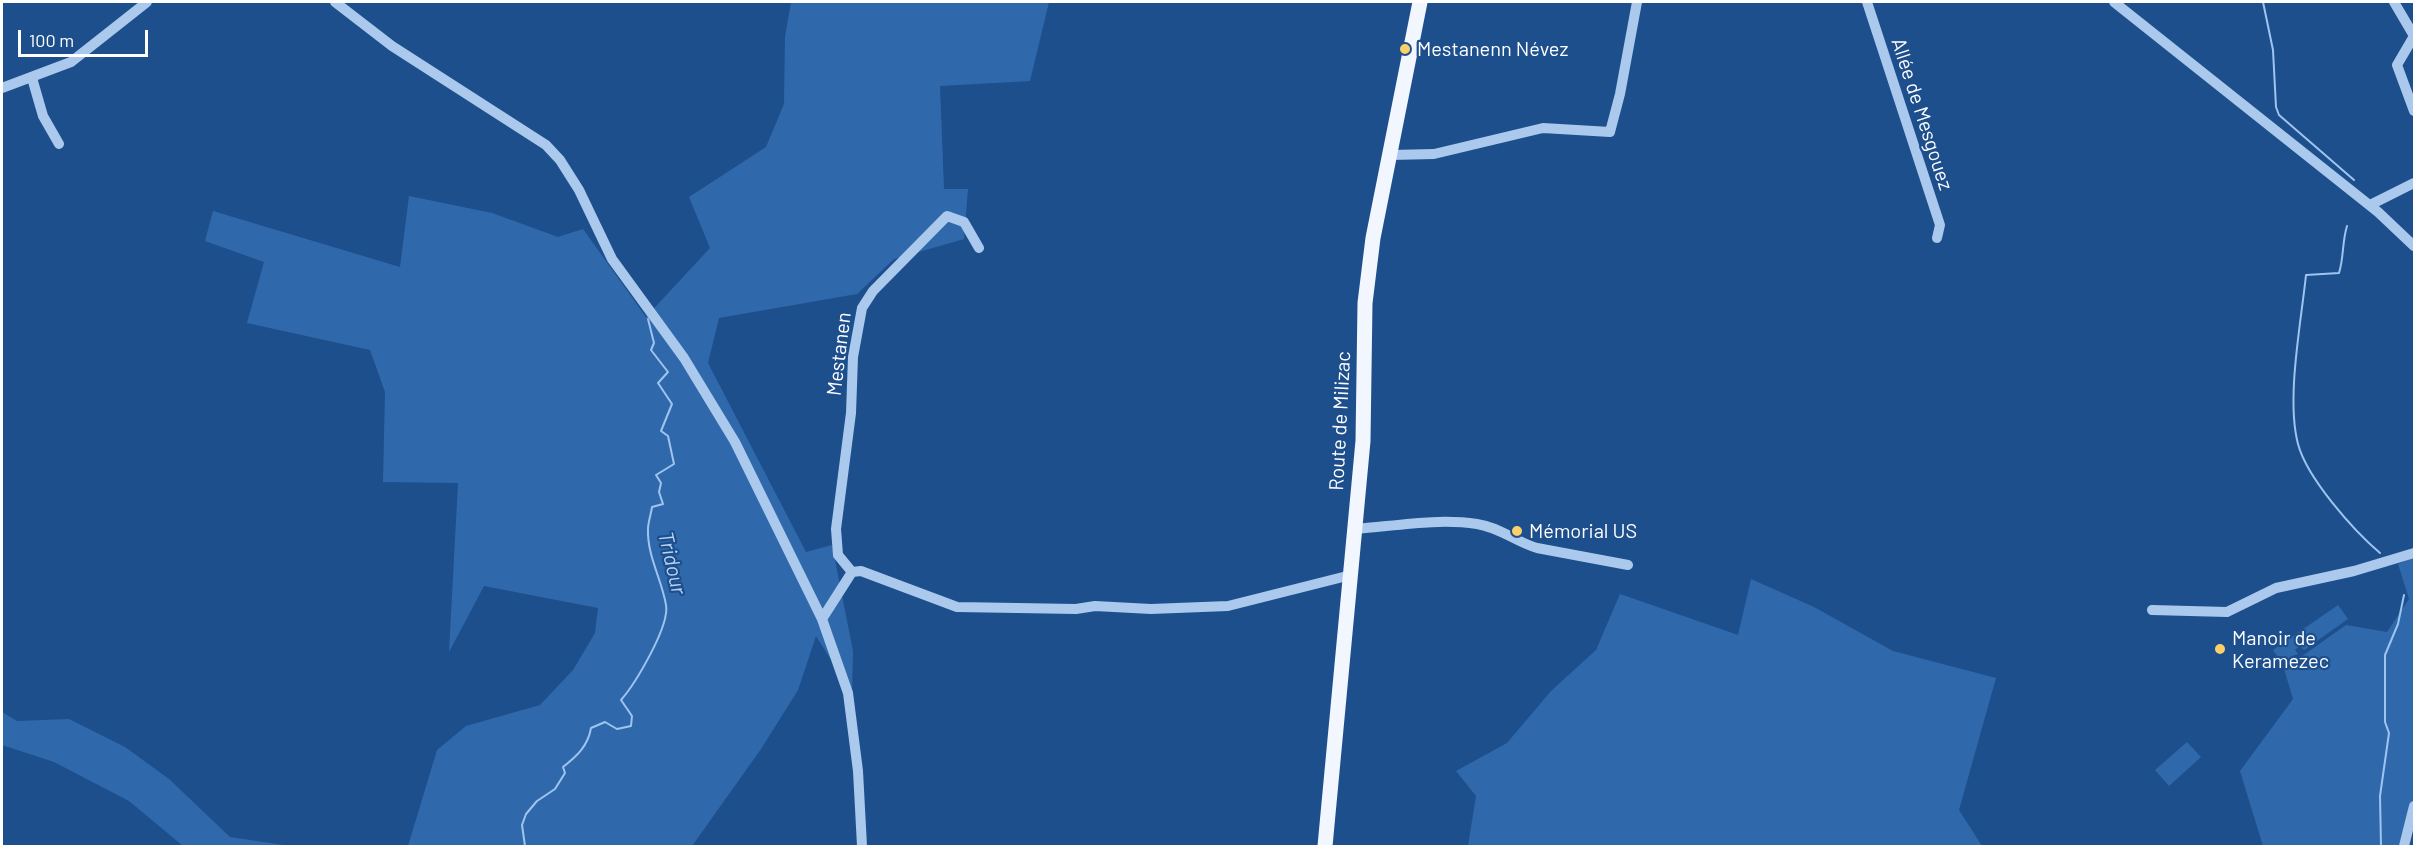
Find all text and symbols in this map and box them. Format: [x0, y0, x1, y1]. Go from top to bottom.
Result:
scale bar [21, 18, 152, 56]
text: 100 m [29, 29, 74, 51]
street label: Allée de Mesgouez [1886, 35, 1958, 193]
place label: Mestanenn Névez [1417, 37, 1568, 61]
marker: Mestanenn Névez [1398, 42, 1412, 56]
street label: Mestanen [822, 311, 856, 397]
street label: Route de Milizac [1324, 351, 1356, 491]
place label: Mémorial US [1529, 519, 1637, 543]
marker: Mémorial US [1510, 524, 1524, 538]
water label: Tridour [653, 529, 691, 597]
place label: Manoir de Keramezec [2232, 626, 2329, 673]
marker: Manoir de Keramezec [2213, 642, 2227, 656]

